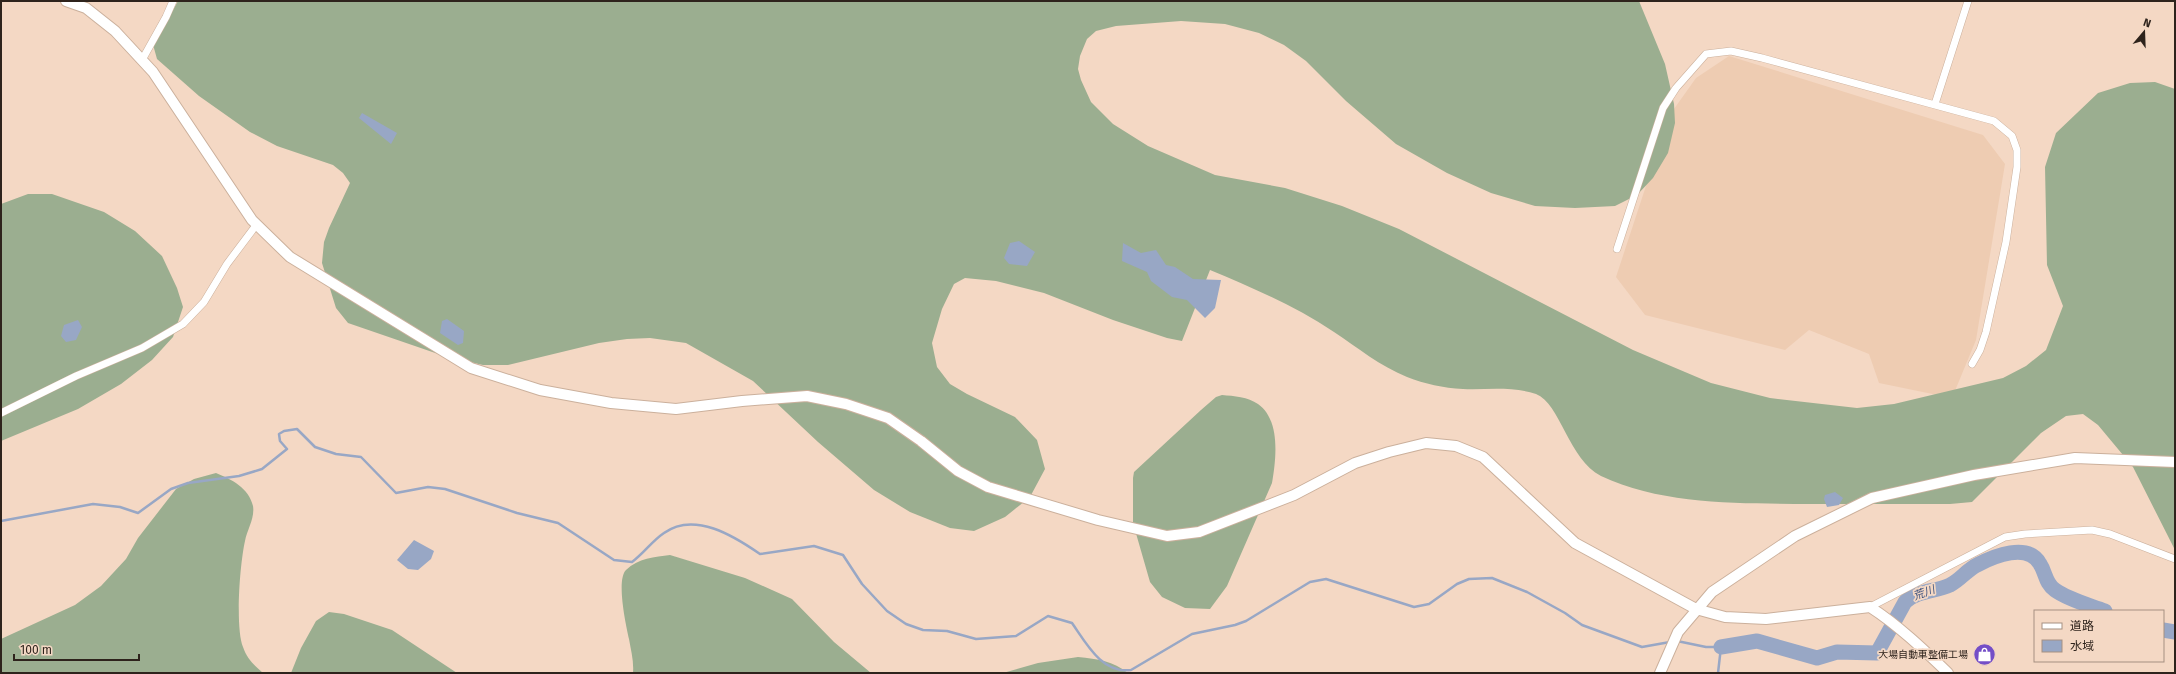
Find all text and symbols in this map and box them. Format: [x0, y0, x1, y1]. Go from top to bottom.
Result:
north arrow [2124, 12, 2164, 52]
text: N [2142, 16, 2153, 30]
water label: 荒川 [1911, 583, 1937, 603]
legend [2034, 610, 2164, 662]
text: 道路 [2070, 619, 2094, 633]
scale bar [14, 636, 139, 662]
text: 水域 [2070, 639, 2094, 653]
shop icon: 大場自動車整備工場 [1971, 642, 1997, 668]
text: 100 m [20, 643, 52, 657]
place label: 大場自動車整備工場 [1878, 649, 1968, 661]

